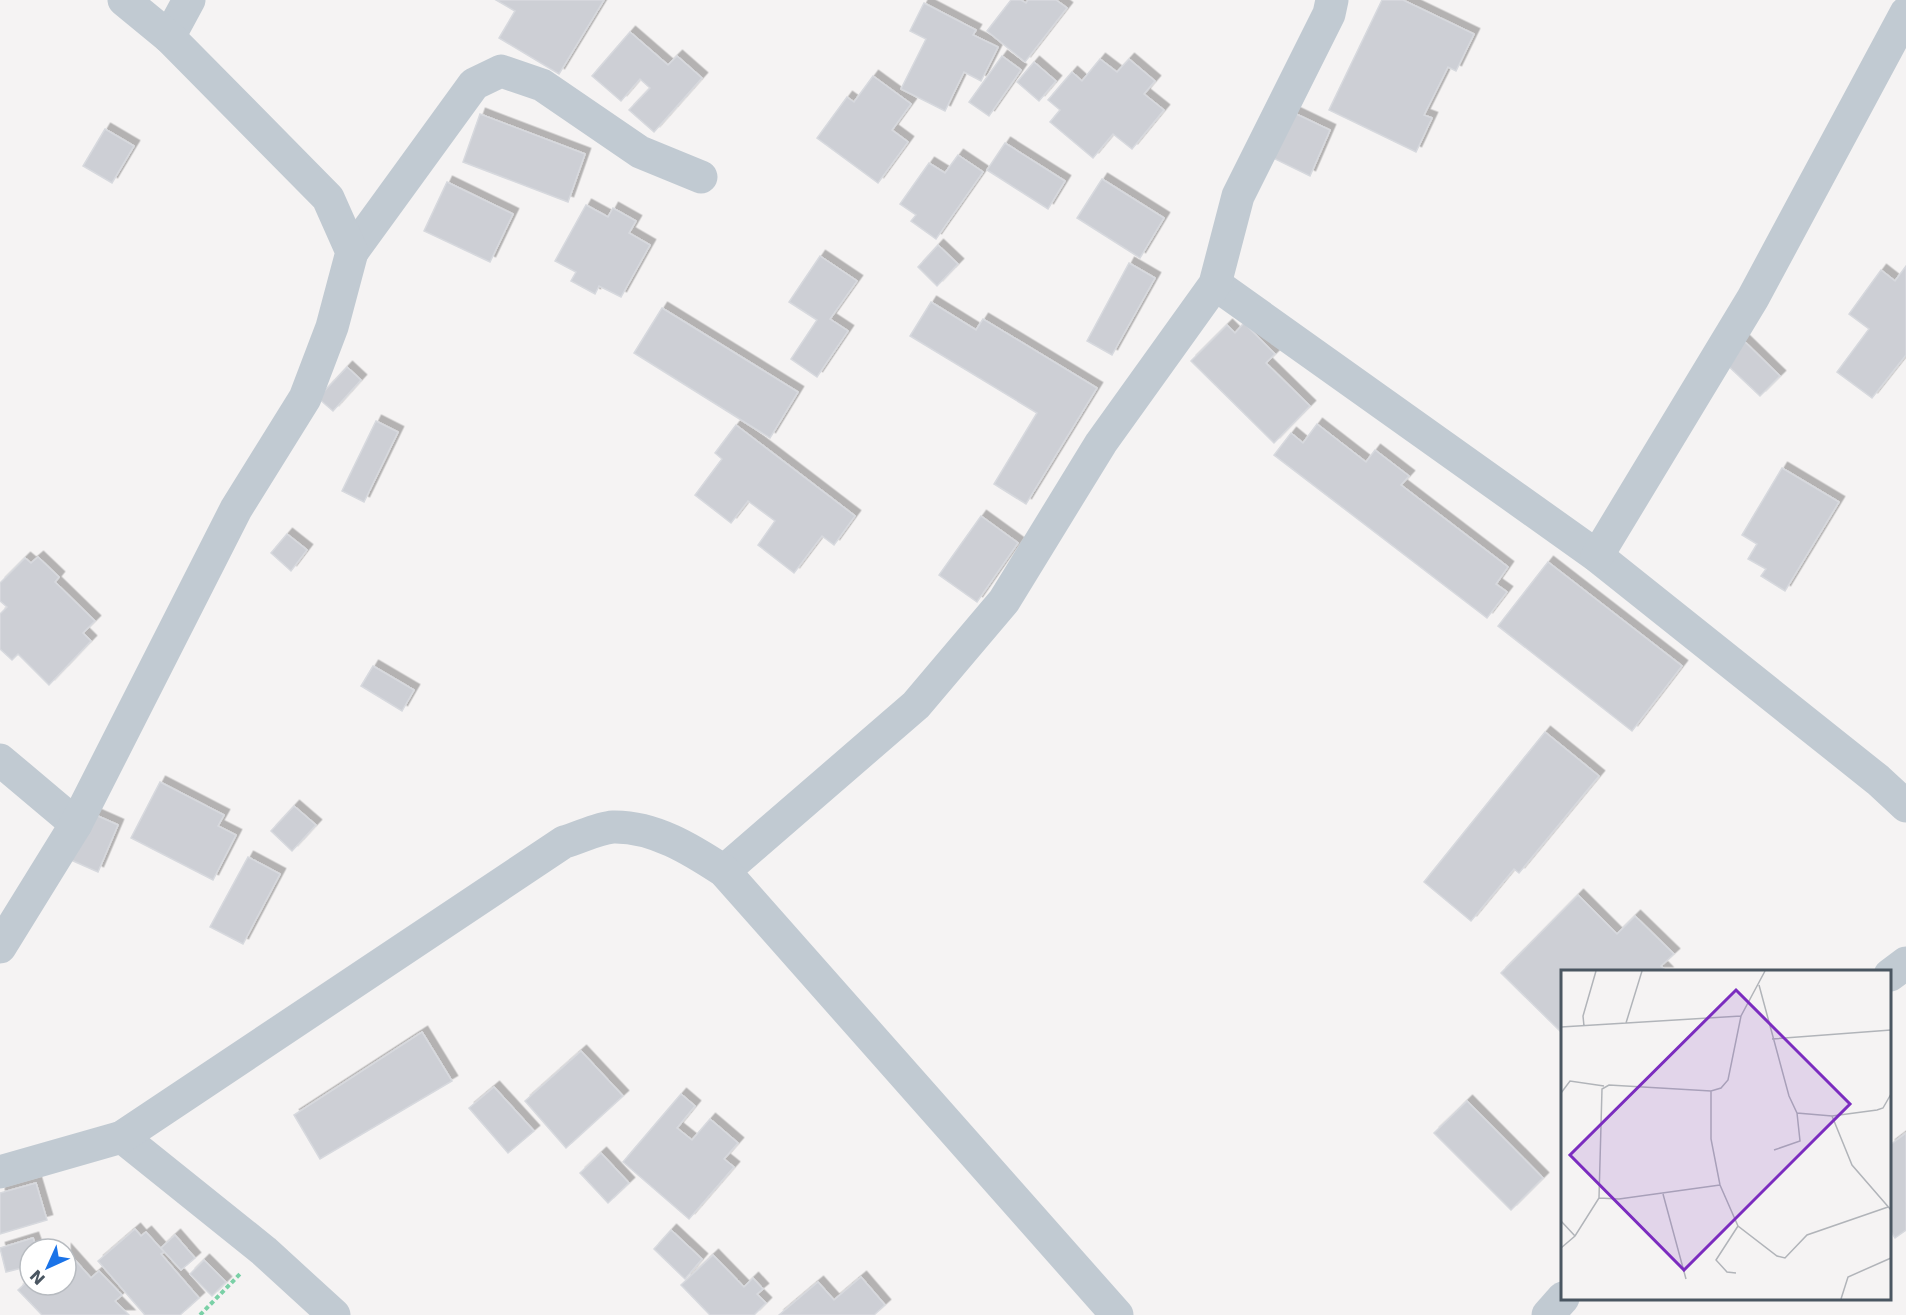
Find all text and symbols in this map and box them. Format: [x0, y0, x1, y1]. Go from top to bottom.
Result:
inset map [1561, 970, 1891, 1300]
north arrow [18, 1237, 78, 1297]
text: N [26, 1266, 49, 1289]

